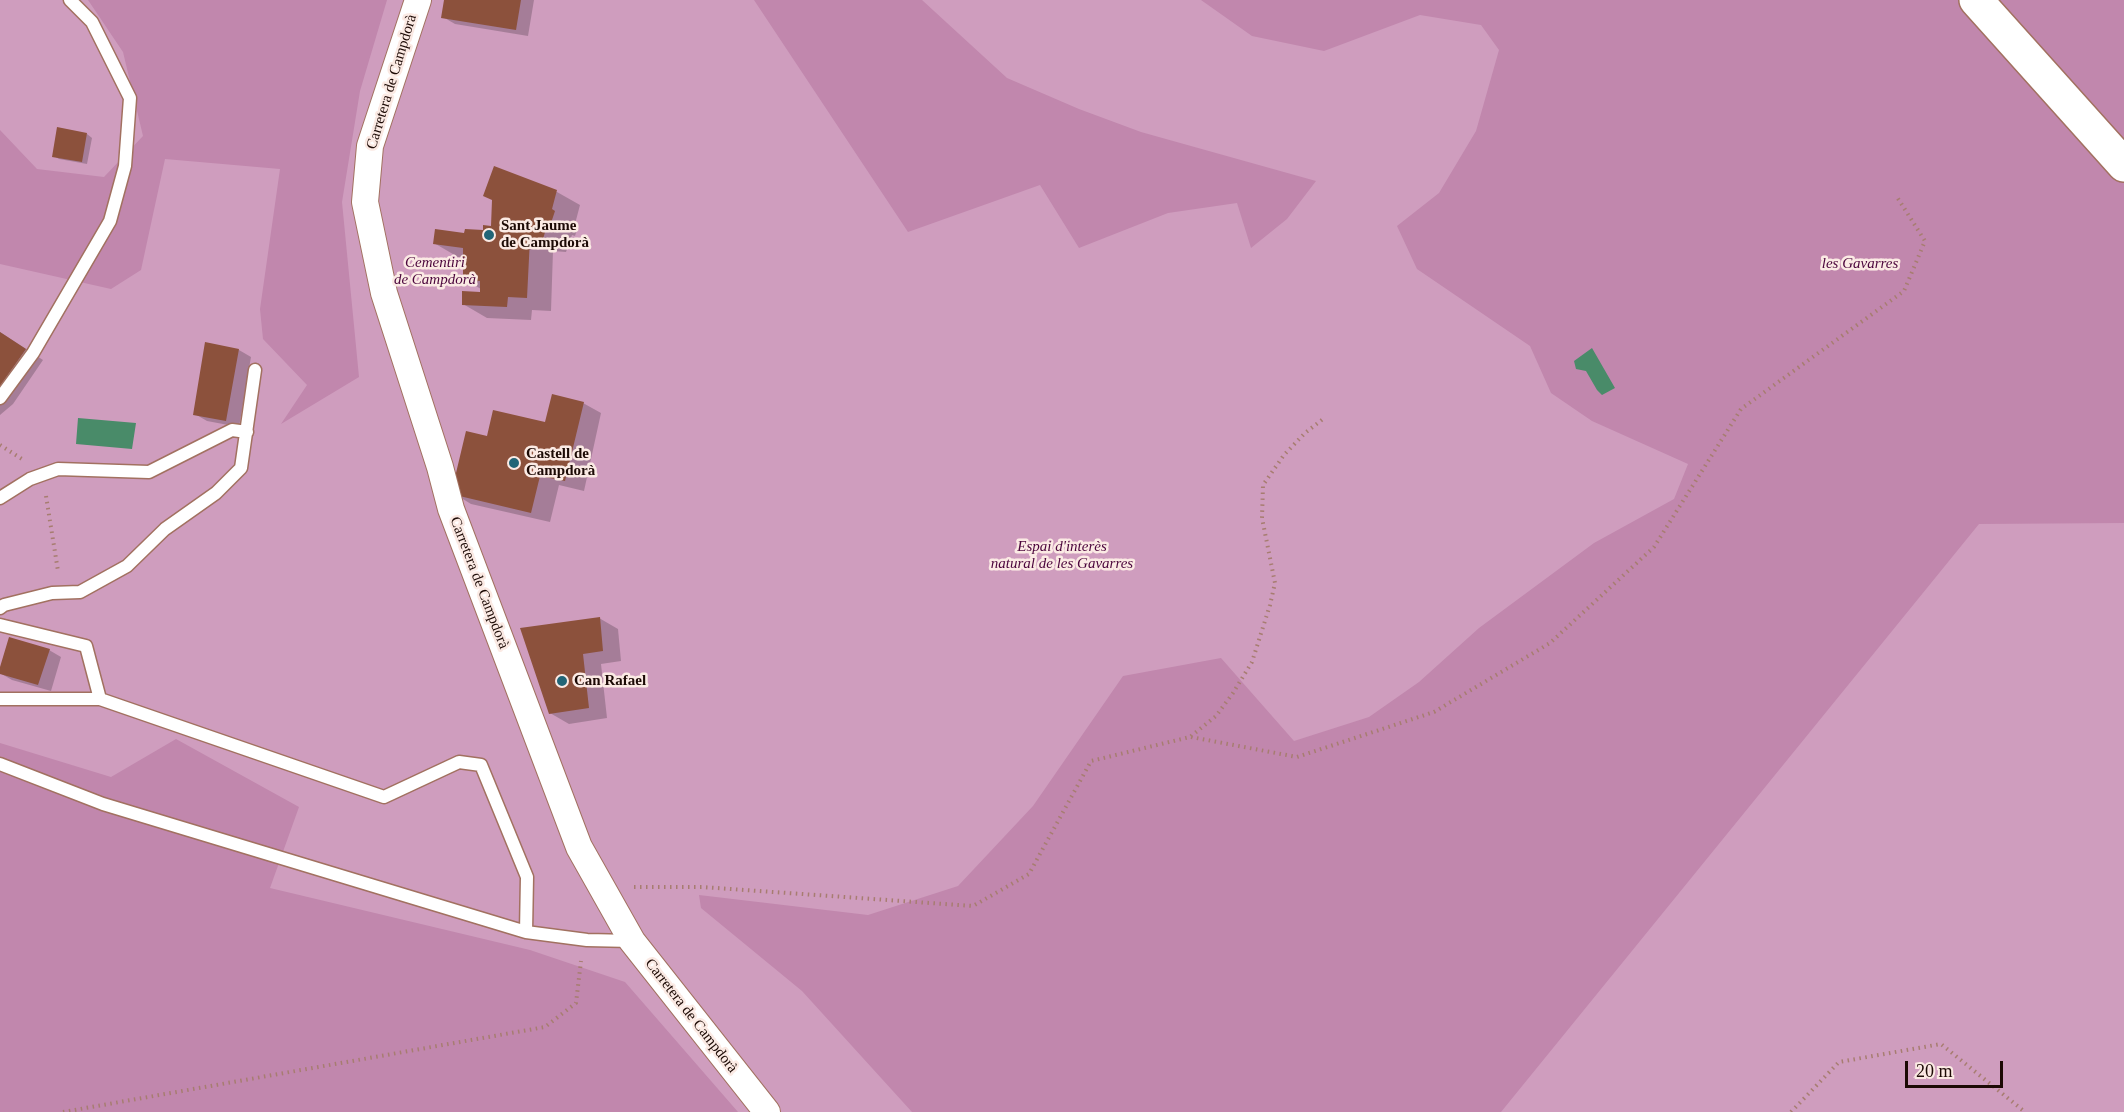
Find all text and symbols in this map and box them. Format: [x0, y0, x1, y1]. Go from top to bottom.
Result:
street label: Carretera de Campdorà [363, 12, 421, 152]
place label: Sant Jaume de Campdorà [501, 217, 589, 252]
marker: Sant Jaume de Campdorà [482, 228, 496, 242]
park label: Cementiri de Campdorà [394, 254, 476, 289]
park label: les Gavarres [1822, 255, 1898, 273]
place label: Castell de Campdorà [526, 445, 595, 480]
marker: Castell de Campdorà [507, 456, 521, 470]
street label: Carretera de Campdorà [446, 514, 512, 652]
park label: Espai d'interès natural de les Gavarres [991, 538, 1133, 573]
place label: Can Rafael [574, 672, 646, 690]
marker: Can Rafael [555, 674, 569, 688]
street label: Carretera de Campdorà [641, 955, 741, 1077]
scale bar [1908, 1049, 2006, 1087]
text: 20 m [1916, 1061, 1953, 1081]

